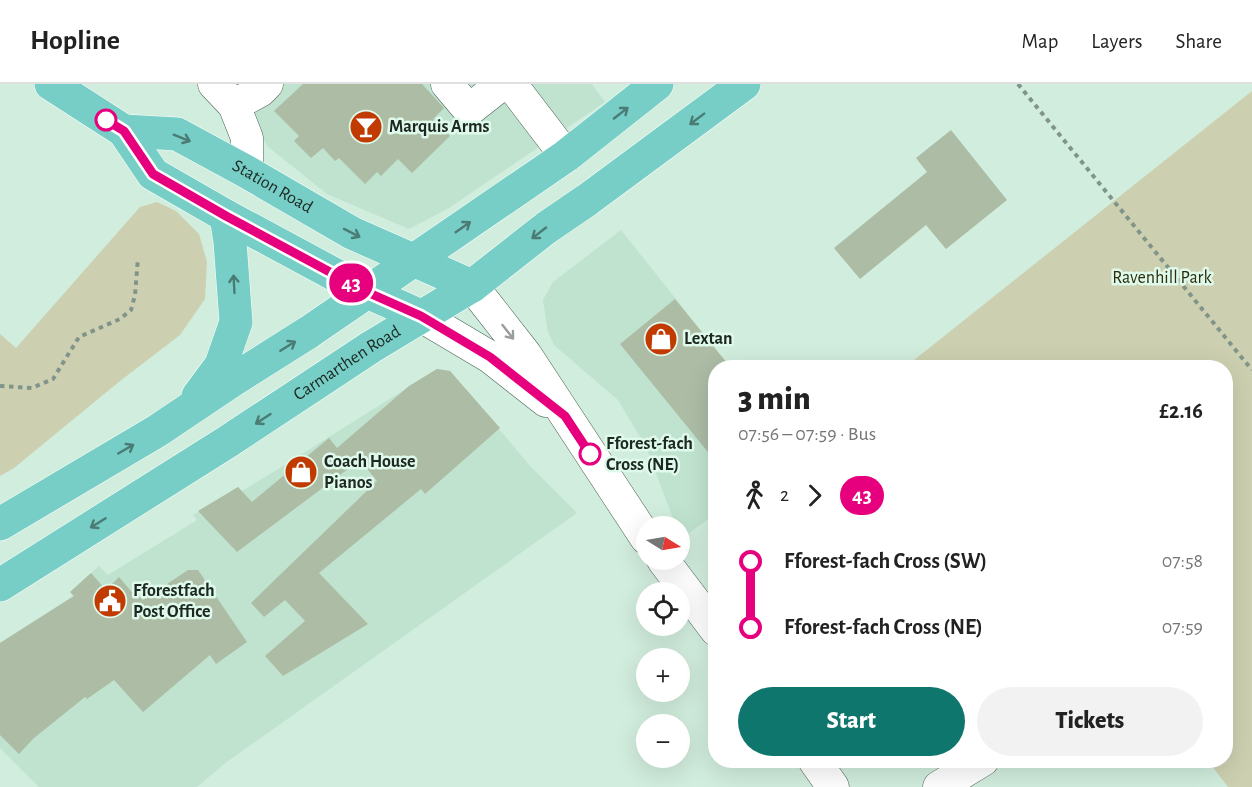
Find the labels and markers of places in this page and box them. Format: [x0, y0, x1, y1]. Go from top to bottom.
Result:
unlabelled marker [95, 109, 117, 131]
bar icon: Marquis Arms [348, 109, 384, 145]
place label: Marquis Arms [389, 118, 490, 136]
shop icon: Lextan [643, 321, 679, 357]
place label: Lextan [684, 330, 733, 348]
place label: Fforest-fach Cross (NE) [606, 435, 693, 474]
marker: Fforest-fach Cross (NE) [579, 443, 601, 465]
place label: Coach House Pianos [324, 453, 416, 492]
shop icon: Coach House Pianos [283, 454, 319, 490]
place label: Fforestfach Post Office [133, 582, 215, 621]
public building icon: Fforestfach Post Office [92, 583, 128, 619]

